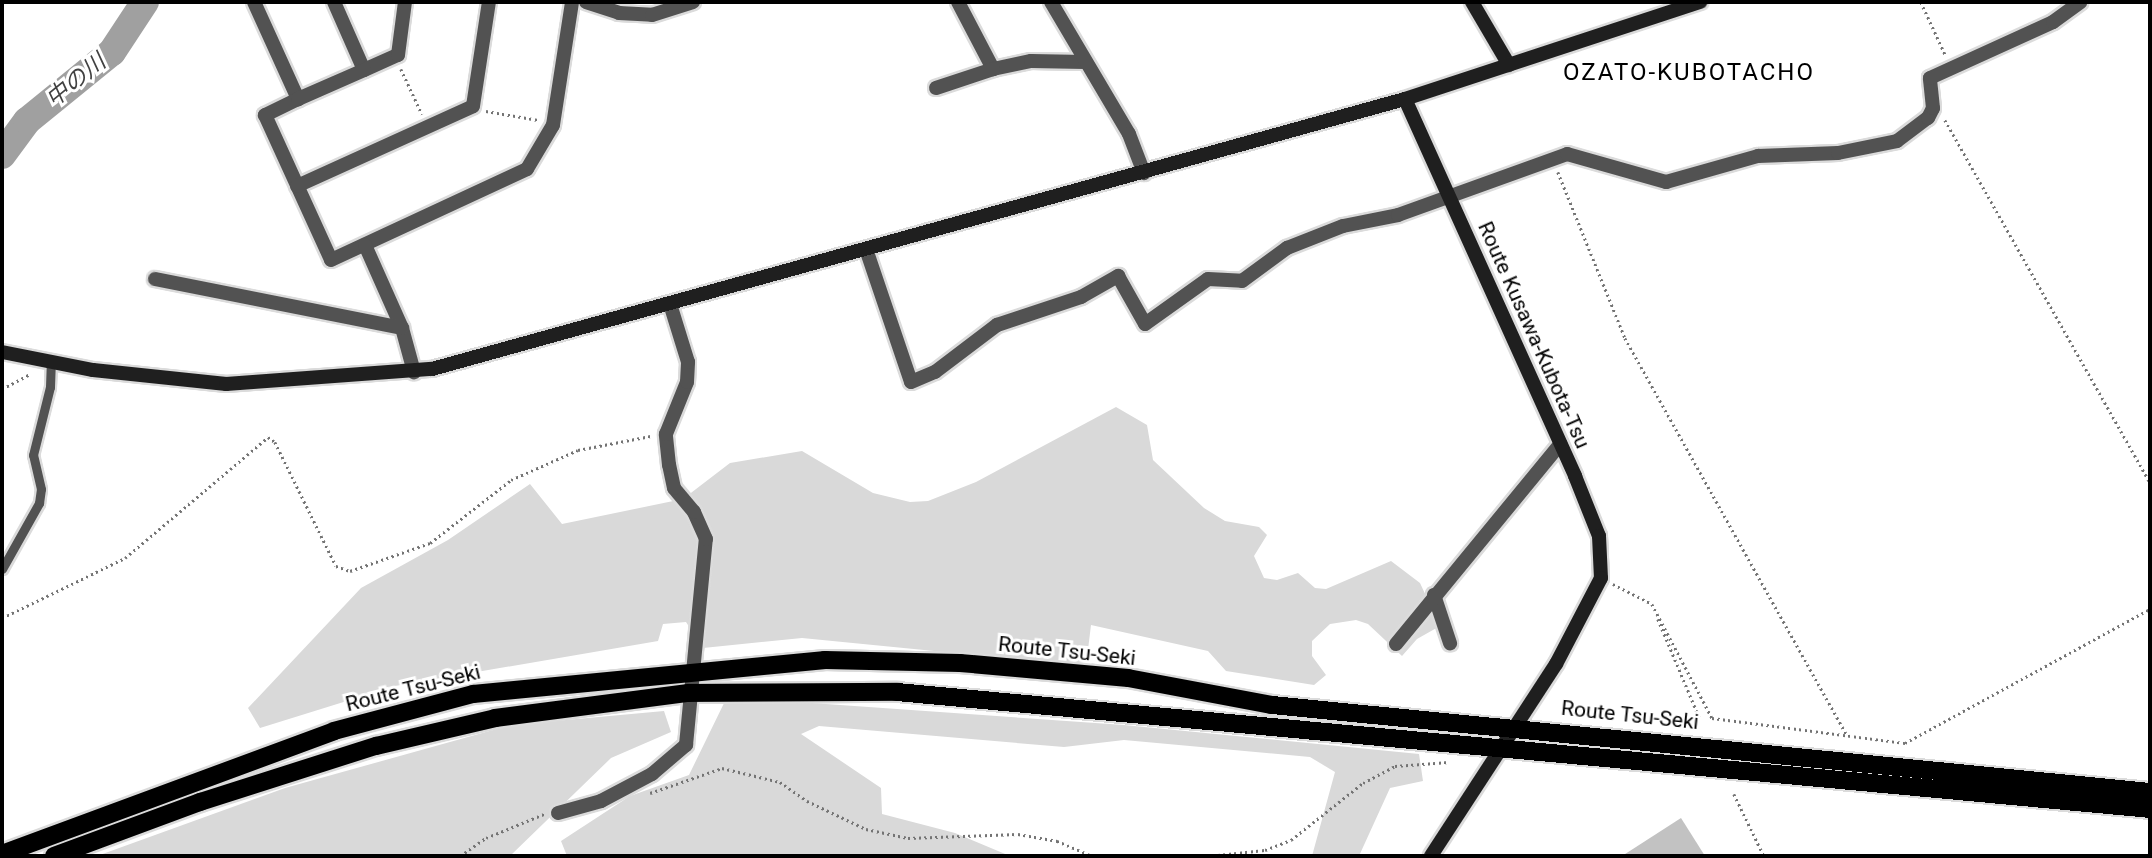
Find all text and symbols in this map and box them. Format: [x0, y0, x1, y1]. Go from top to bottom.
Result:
water label: 中の川 [41, 49, 111, 113]
district label: OZATO-KUBOTACHO [1565, 59, 1813, 87]
street label: Route Kusawa-Kubota-Tsu [1473, 218, 1595, 452]
street label: Route Tsu-Seki [997, 631, 1137, 671]
street label: Route Tsu-Seki [343, 659, 483, 717]
street label: Route Tsu-Seki [1560, 695, 1700, 735]

